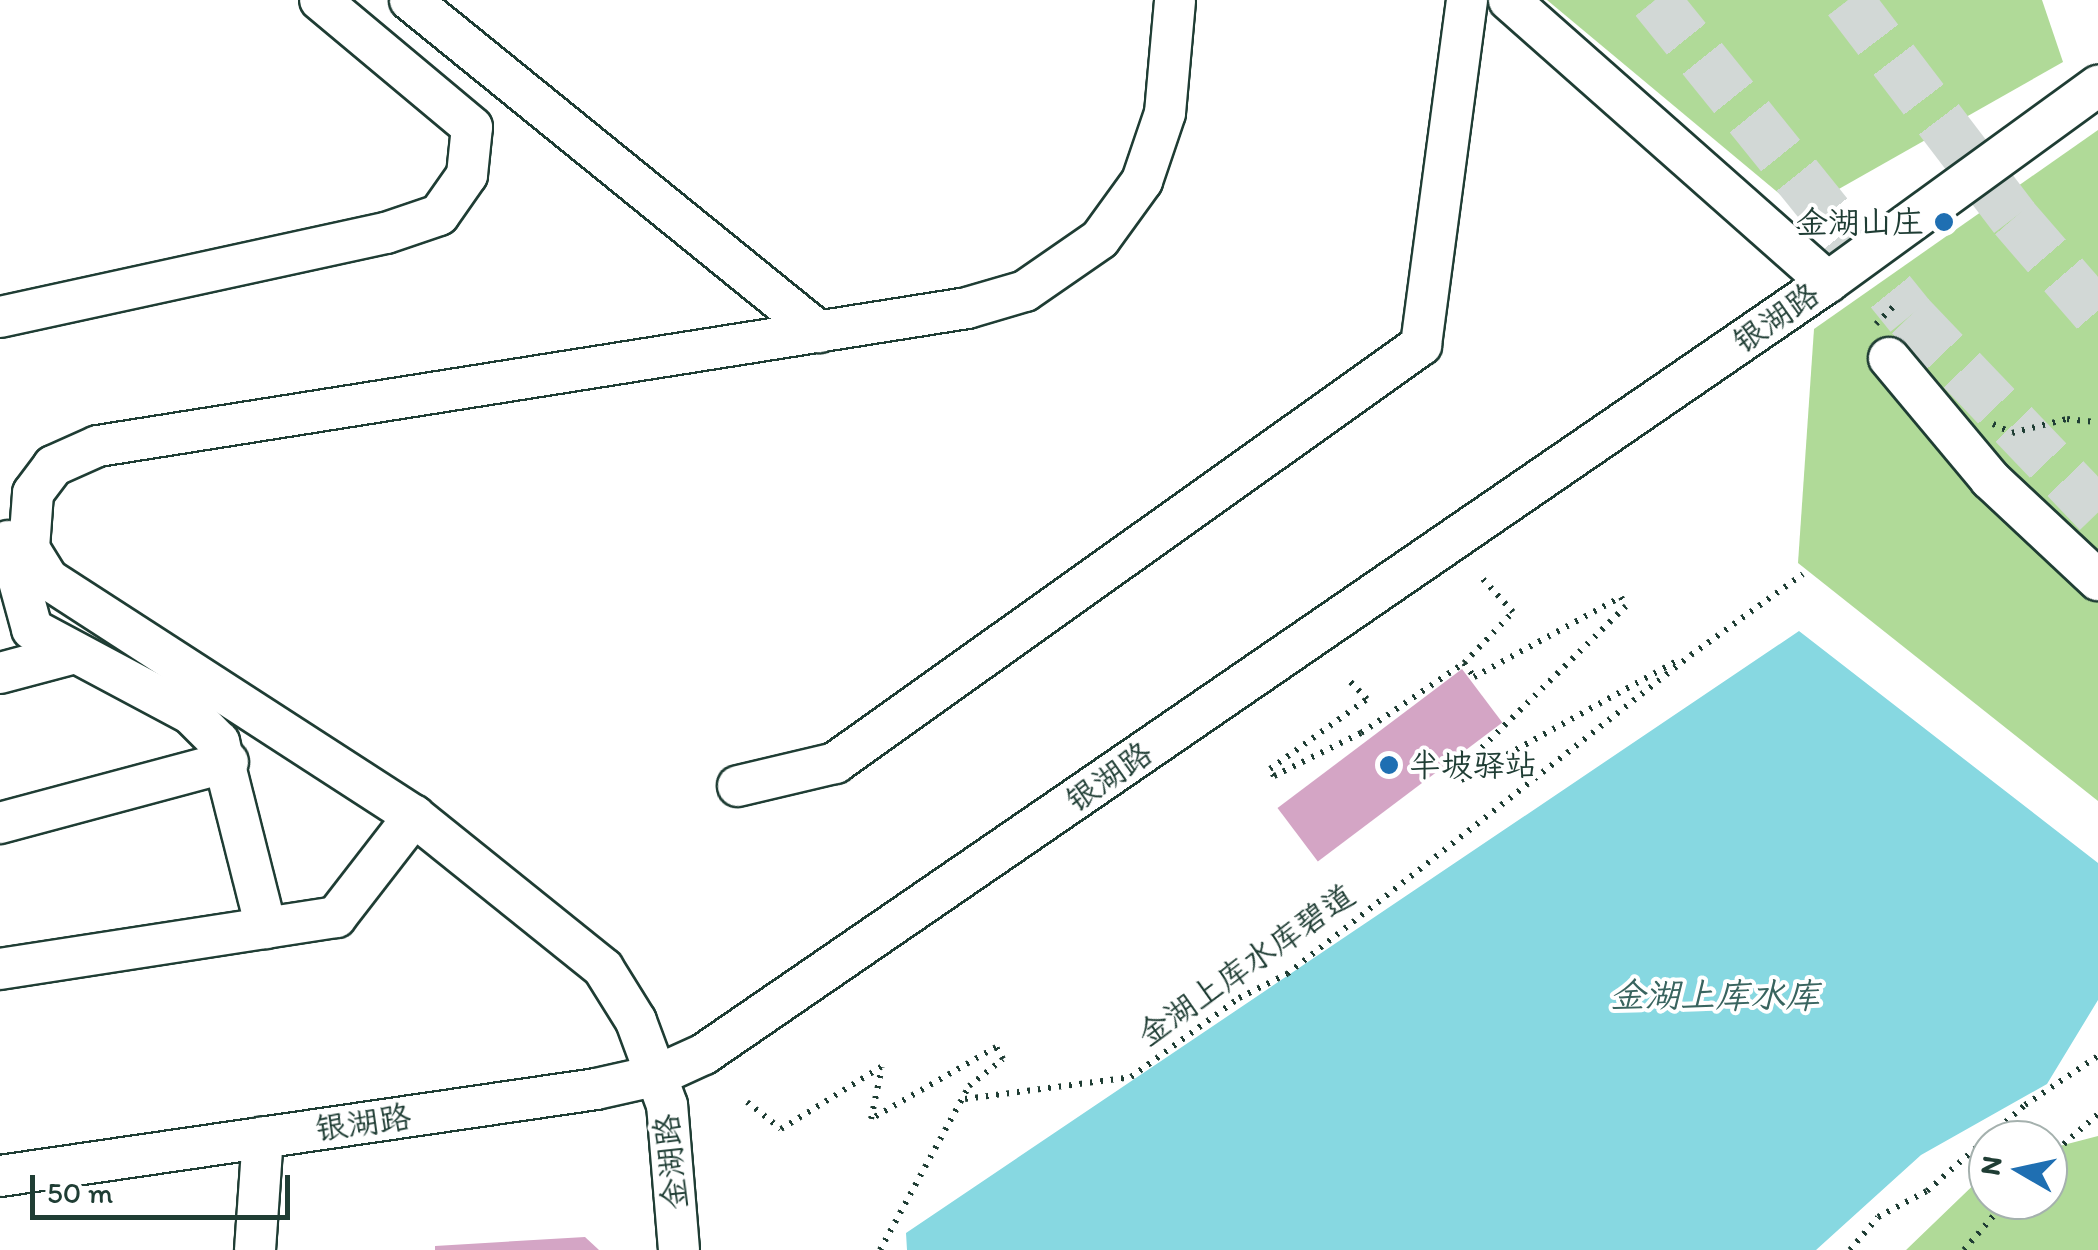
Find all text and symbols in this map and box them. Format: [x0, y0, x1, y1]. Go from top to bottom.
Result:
place label: 金湖山庄 [1796, 203, 1924, 241]
marker: 金湖山庄 [1933, 211, 1955, 233]
street label: 银湖路 [1726, 275, 1826, 361]
street label: 银湖路 [1059, 734, 1159, 820]
place label: 半坡驿站 [1409, 746, 1537, 784]
marker: 半坡驿站 [1378, 754, 1400, 776]
street label: 金湖上库水库碧道 [1130, 876, 1362, 1054]
water label: 金湖上库水库 [1610, 974, 1820, 1016]
street label: 银湖路 [313, 1097, 413, 1149]
street label: 金湖路 [647, 1112, 695, 1212]
north arrow [1968, 1120, 2068, 1220]
text: N [1972, 1154, 2009, 1178]
scale bar [35, 1155, 295, 1217]
text: 50 m [47, 1174, 113, 1211]

